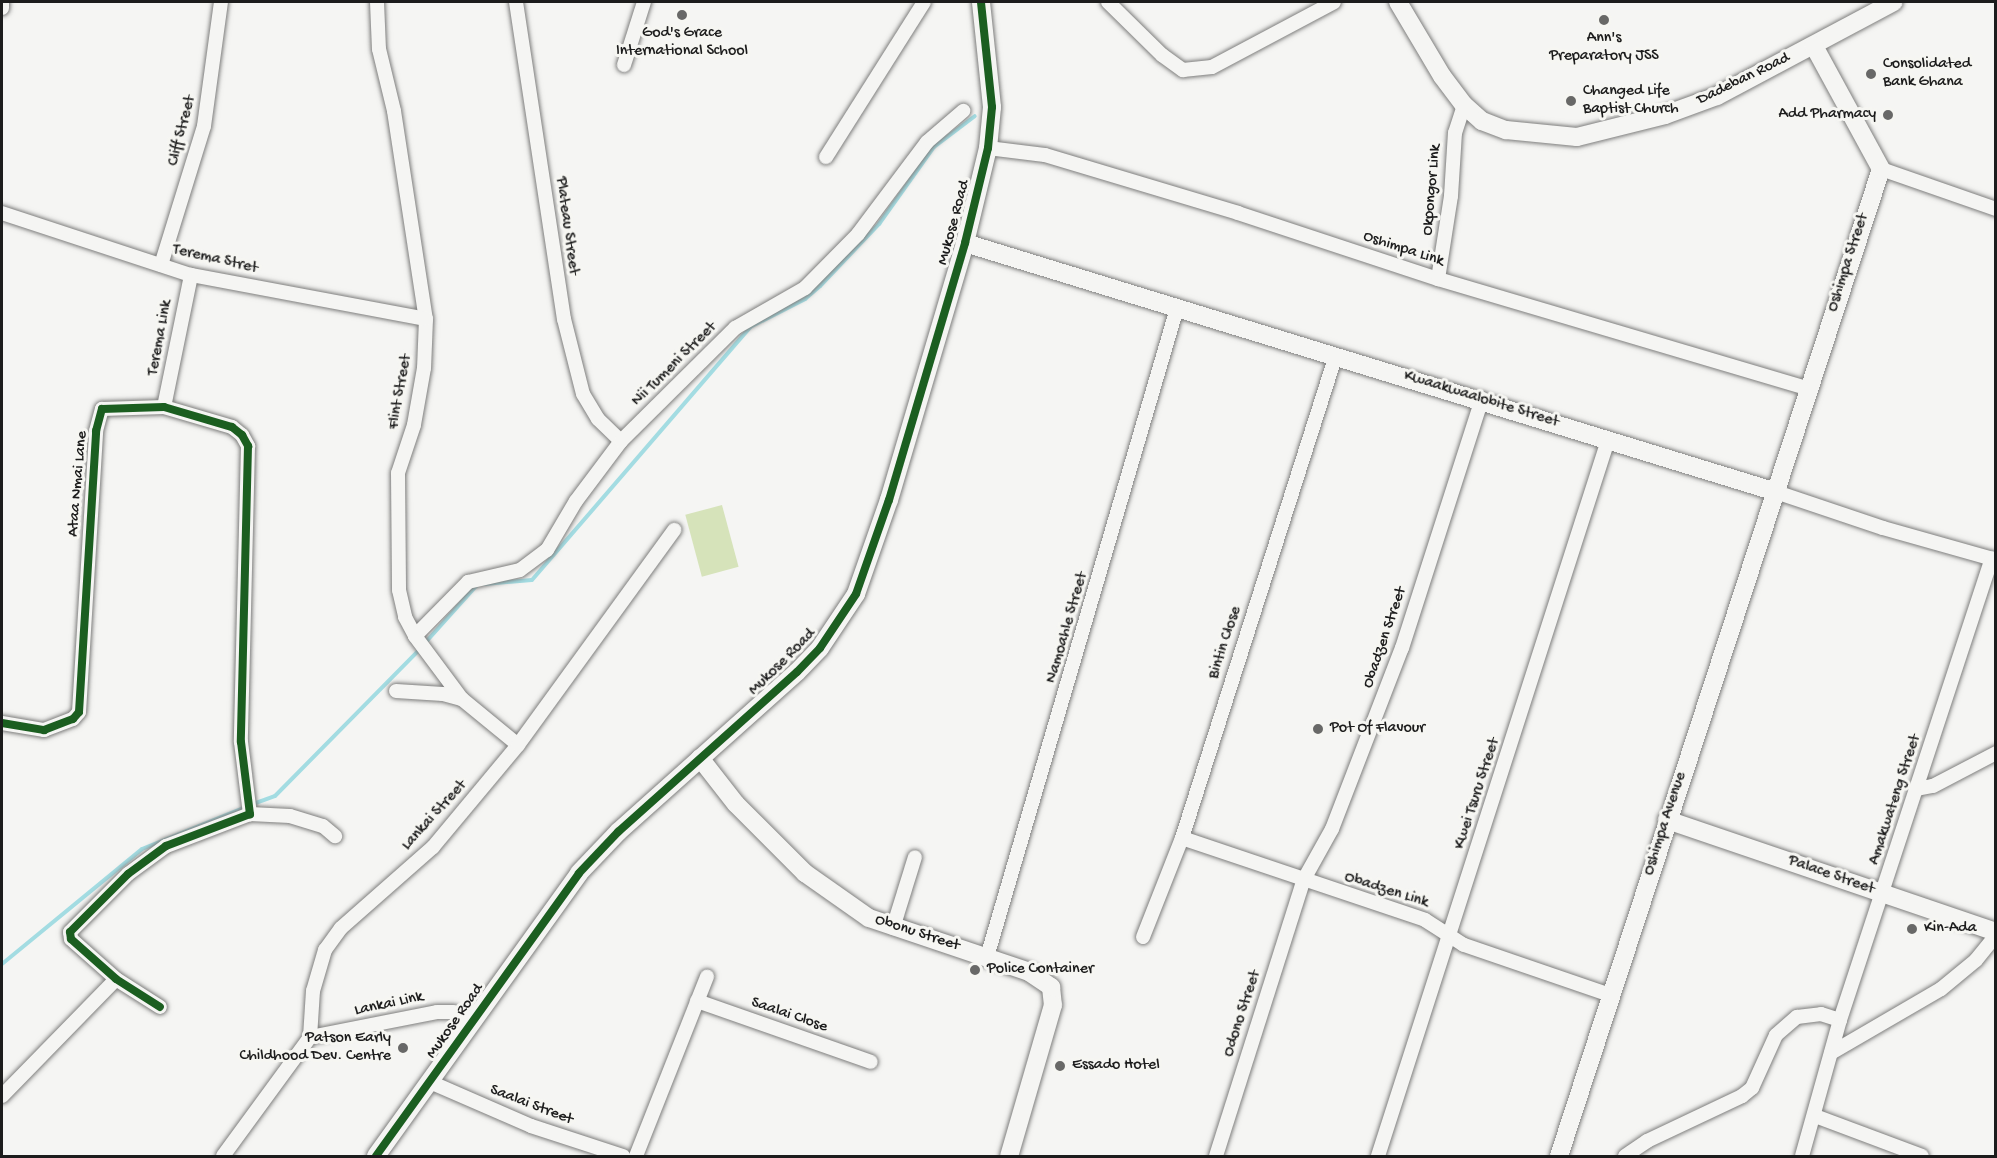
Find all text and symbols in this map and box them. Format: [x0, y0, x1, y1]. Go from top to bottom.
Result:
marker: God's Grace International School [675, 8, 689, 22]
marker: Ann's Preparatory JSS [1597, 13, 1611, 27]
place label: God's Grace International School [616, 24, 748, 62]
place label: Ann's Preparatory JSS [1549, 29, 1659, 67]
street label: Dadeban Road [1695, 49, 1793, 111]
place label: Consolidated Bank Ghana [1883, 55, 1971, 93]
marker: Consolidated Bank Ghana [1864, 67, 1878, 81]
place label: Changed Life Baptist Church [1583, 82, 1679, 120]
street label: Cliff Street [165, 94, 201, 168]
marker: Changed Life Baptist Church [1564, 94, 1578, 108]
place label: Add Pharmacy [1778, 105, 1876, 125]
marker: Add Pharmacy [1881, 108, 1895, 122]
street label: Okpongor Link [1419, 144, 1447, 236]
street label: Plateau Street [550, 176, 582, 276]
street label: Mukose Road [934, 179, 976, 267]
street label: Oshimpa Street [1824, 211, 1874, 315]
street label: Oshimpa Link [1360, 228, 1446, 272]
street label: Terema Stret [171, 241, 259, 279]
street label: Terema Link [144, 299, 178, 377]
street label: Nii Tumeni Street [629, 319, 721, 411]
street label: Flint Street [385, 353, 417, 431]
street label: Kwaakwaalobite Street [1401, 367, 1561, 433]
street label: Ataa Nmai Lane [65, 430, 93, 538]
street label: Namoahle Street [1043, 570, 1093, 686]
street label: Obadzen Street [1360, 585, 1412, 691]
street label: Bintin Close [1205, 604, 1247, 682]
street label: Mukose Road [745, 625, 821, 701]
place label: Pot Of Flavour [1330, 719, 1425, 739]
marker: Pot Of Flavour [1311, 722, 1325, 736]
street label: Amakwateng Street [1866, 732, 1926, 868]
street label: Kwei Tsuru Street [1451, 736, 1505, 852]
street label: Oshimpa Avenue [1640, 770, 1692, 878]
street label: Lankai Street [398, 777, 472, 855]
street label: Palace Street [1785, 852, 1877, 900]
street label: Obadzen Link [1342, 868, 1430, 914]
street label: Obonu Street [872, 911, 962, 957]
place label: Kin-Ada [1924, 919, 1977, 939]
marker: Kin-Ada [1905, 922, 1919, 936]
place label: Police Container [987, 960, 1094, 980]
marker: Police Container [968, 963, 982, 977]
street label: Odono Street [1220, 968, 1266, 1060]
street label: Mukose Road [423, 981, 489, 1063]
street label: Lankai Link [353, 988, 425, 1022]
street label: Saalai Close [748, 994, 830, 1038]
place label: Patson Early Childhood Dev. Centre [239, 1029, 391, 1067]
marker: Patson Early Childhood Dev. Centre [396, 1041, 410, 1055]
place label: Essado Hotel [1072, 1056, 1160, 1076]
marker: Essado Hotel [1053, 1059, 1067, 1073]
street label: Saalai Street [487, 1081, 575, 1131]

